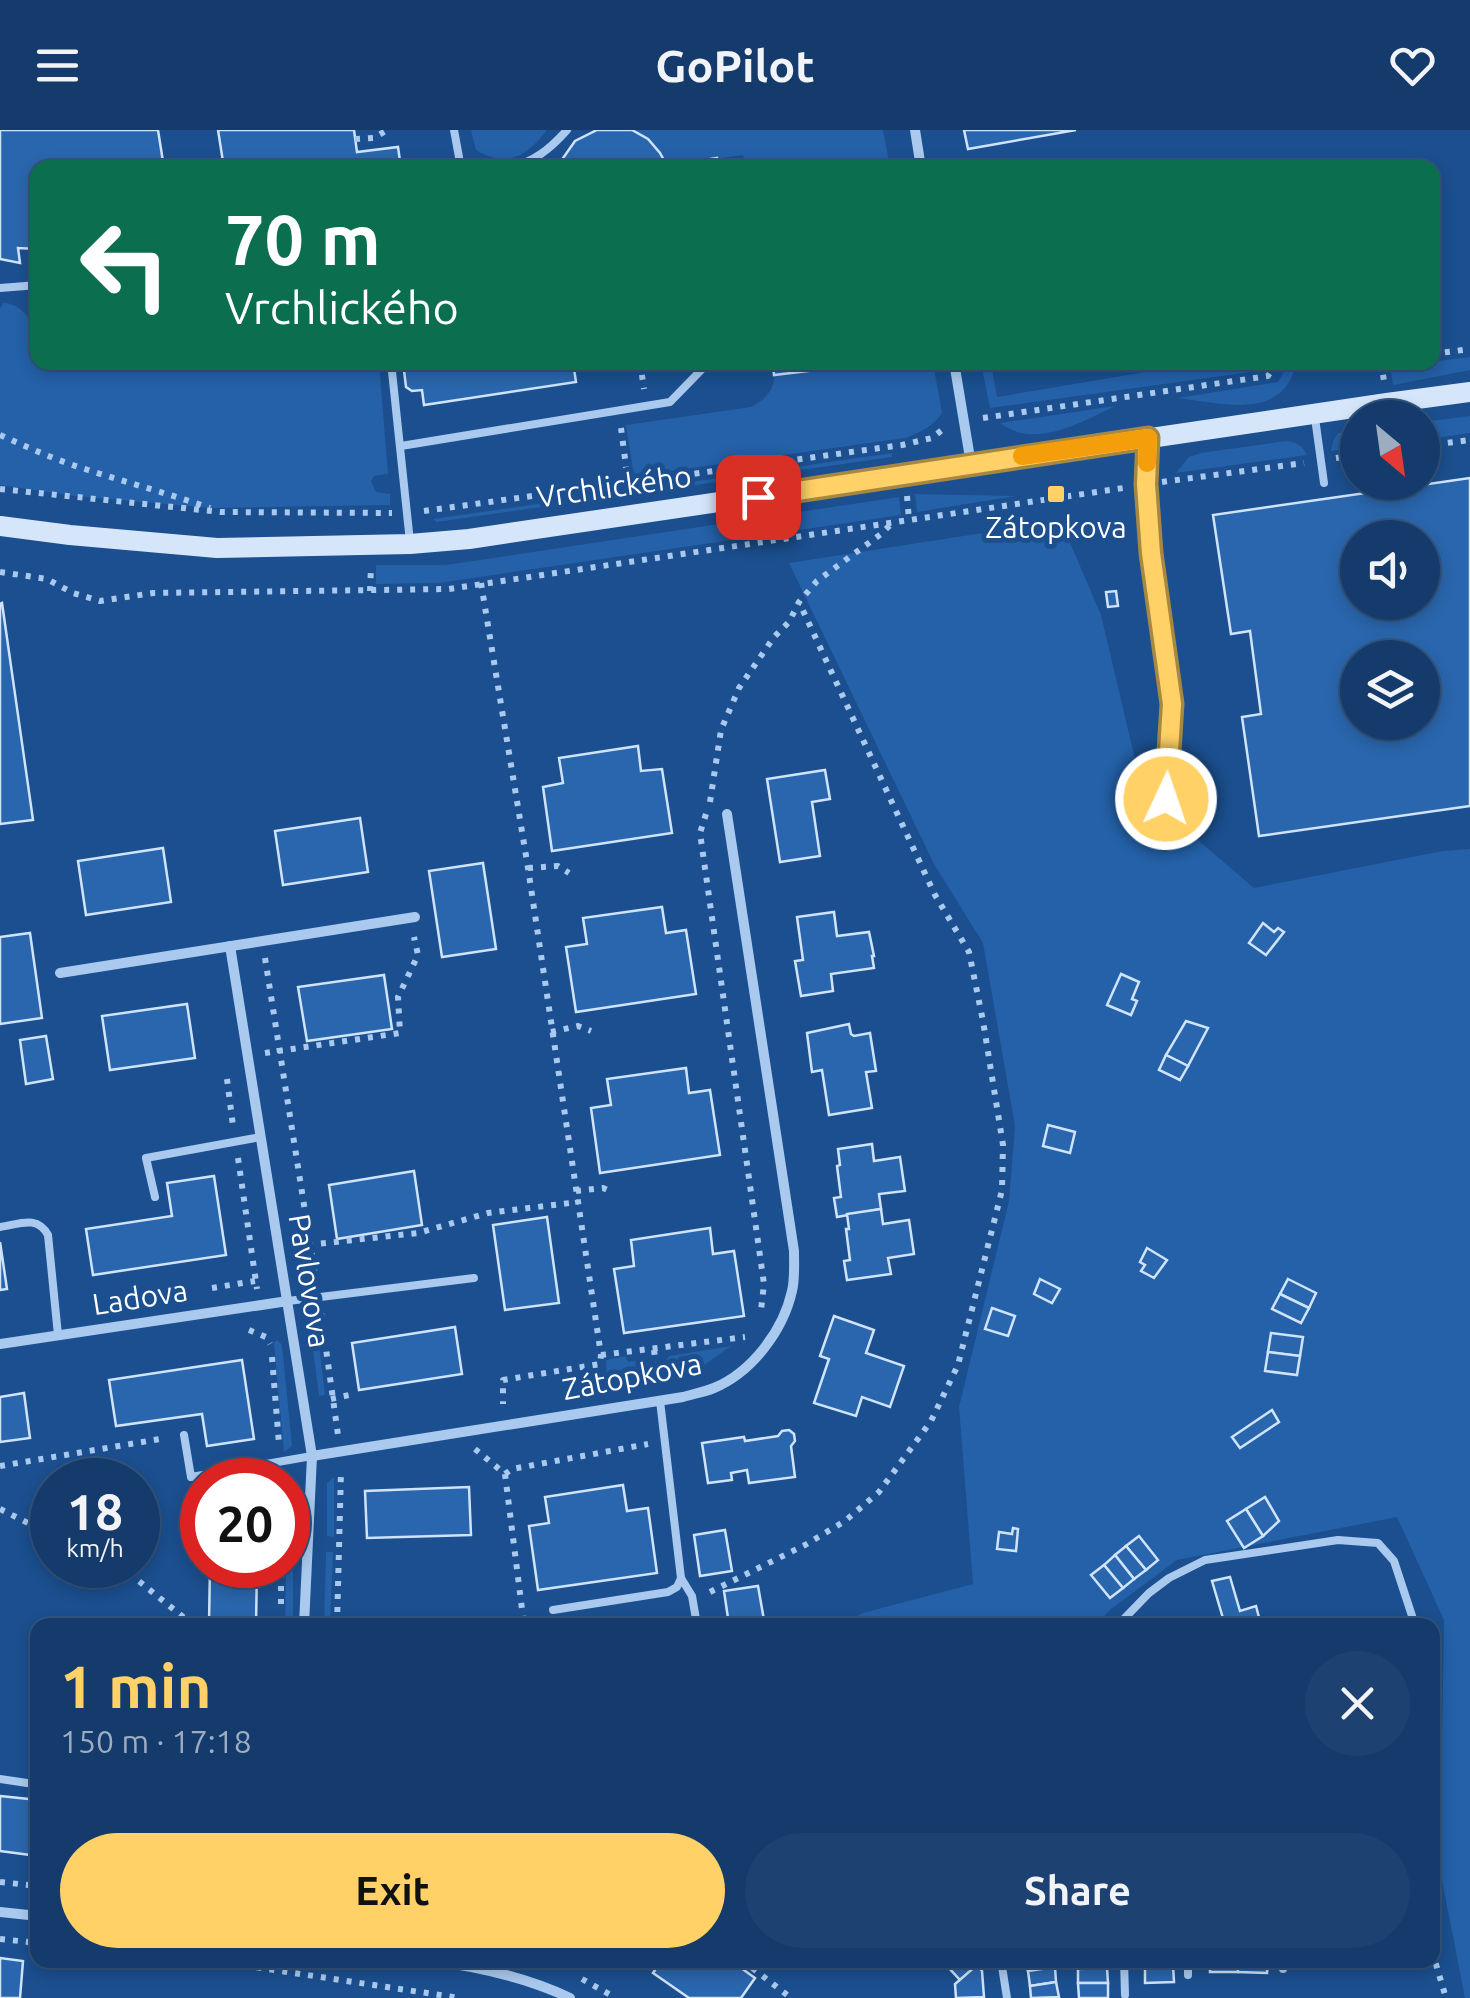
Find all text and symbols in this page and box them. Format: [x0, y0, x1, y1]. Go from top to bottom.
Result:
icon: menu [30, 38, 85, 93]
icon: heart [1385, 38, 1440, 93]
text: GoPilot [655, 40, 815, 91]
icon: left [60, 200, 190, 330]
text: 70 m [225, 200, 381, 278]
text: Vrchlického [225, 282, 459, 333]
north arrow [1340, 400, 1440, 500]
map controls [1340, 400, 1440, 740]
pin [716, 455, 801, 540]
street label: Vrchlického [534, 458, 693, 514]
icon: arrive [731, 470, 786, 525]
marker: Zátopkova [1045, 483, 1067, 505]
place label: Zátopkova [985, 510, 1127, 544]
button: sound [1340, 520, 1440, 620]
button: layers [1340, 640, 1440, 740]
position arrow [1114, 747, 1218, 851]
street label: Pavlovova [283, 1211, 337, 1350]
street label: Ladova [90, 1273, 190, 1321]
street label: Zátopkova [559, 1346, 704, 1406]
speed limit sign: 20 [180, 1458, 310, 1588]
text: 18 [67, 1483, 123, 1539]
text: km/h [66, 1534, 124, 1562]
button: close [1305, 1651, 1410, 1756]
text: 1 min [60, 1652, 212, 1719]
text: 150 m · 17:18 [60, 1723, 252, 1759]
button: Exit [60, 1833, 725, 1948]
button: Share [745, 1833, 1410, 1948]

